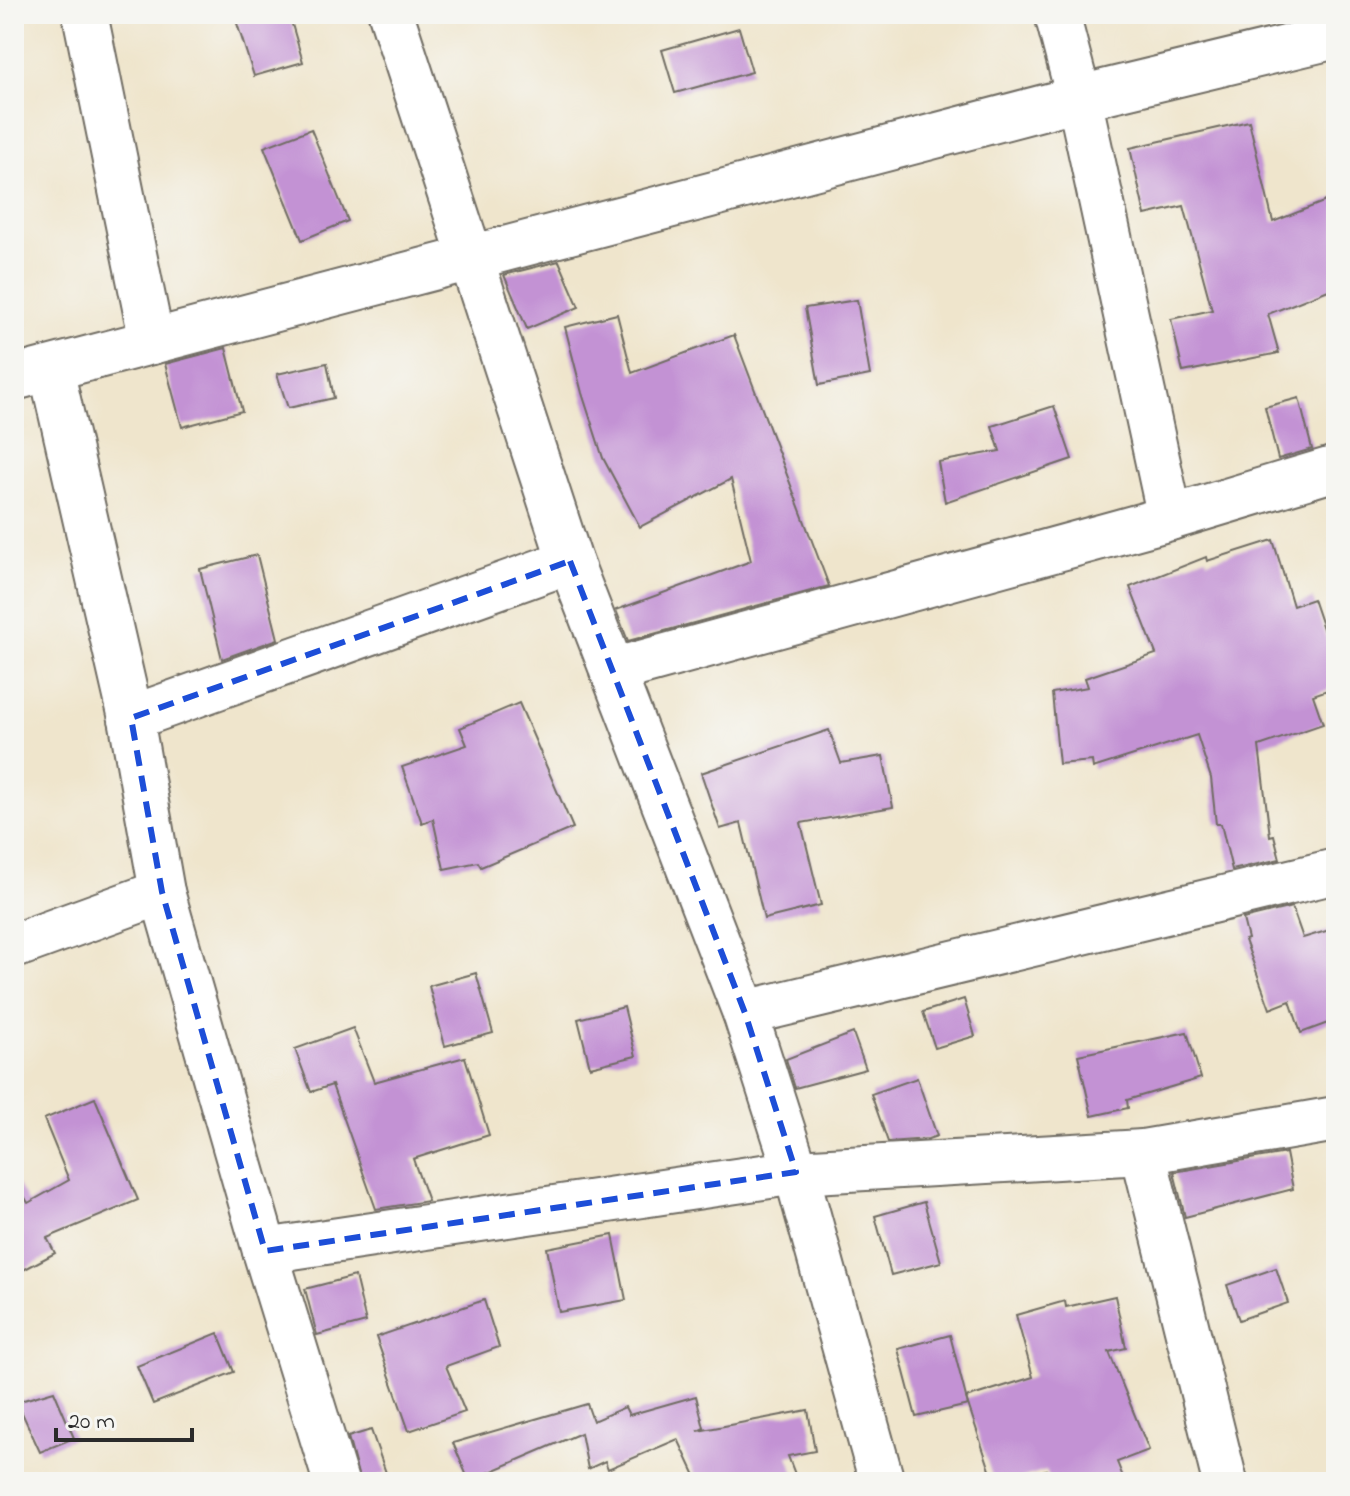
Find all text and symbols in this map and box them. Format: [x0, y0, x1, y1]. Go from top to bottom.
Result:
scale bar [56, 1392, 192, 1442]
text: 20 m [68, 1405, 115, 1440]

